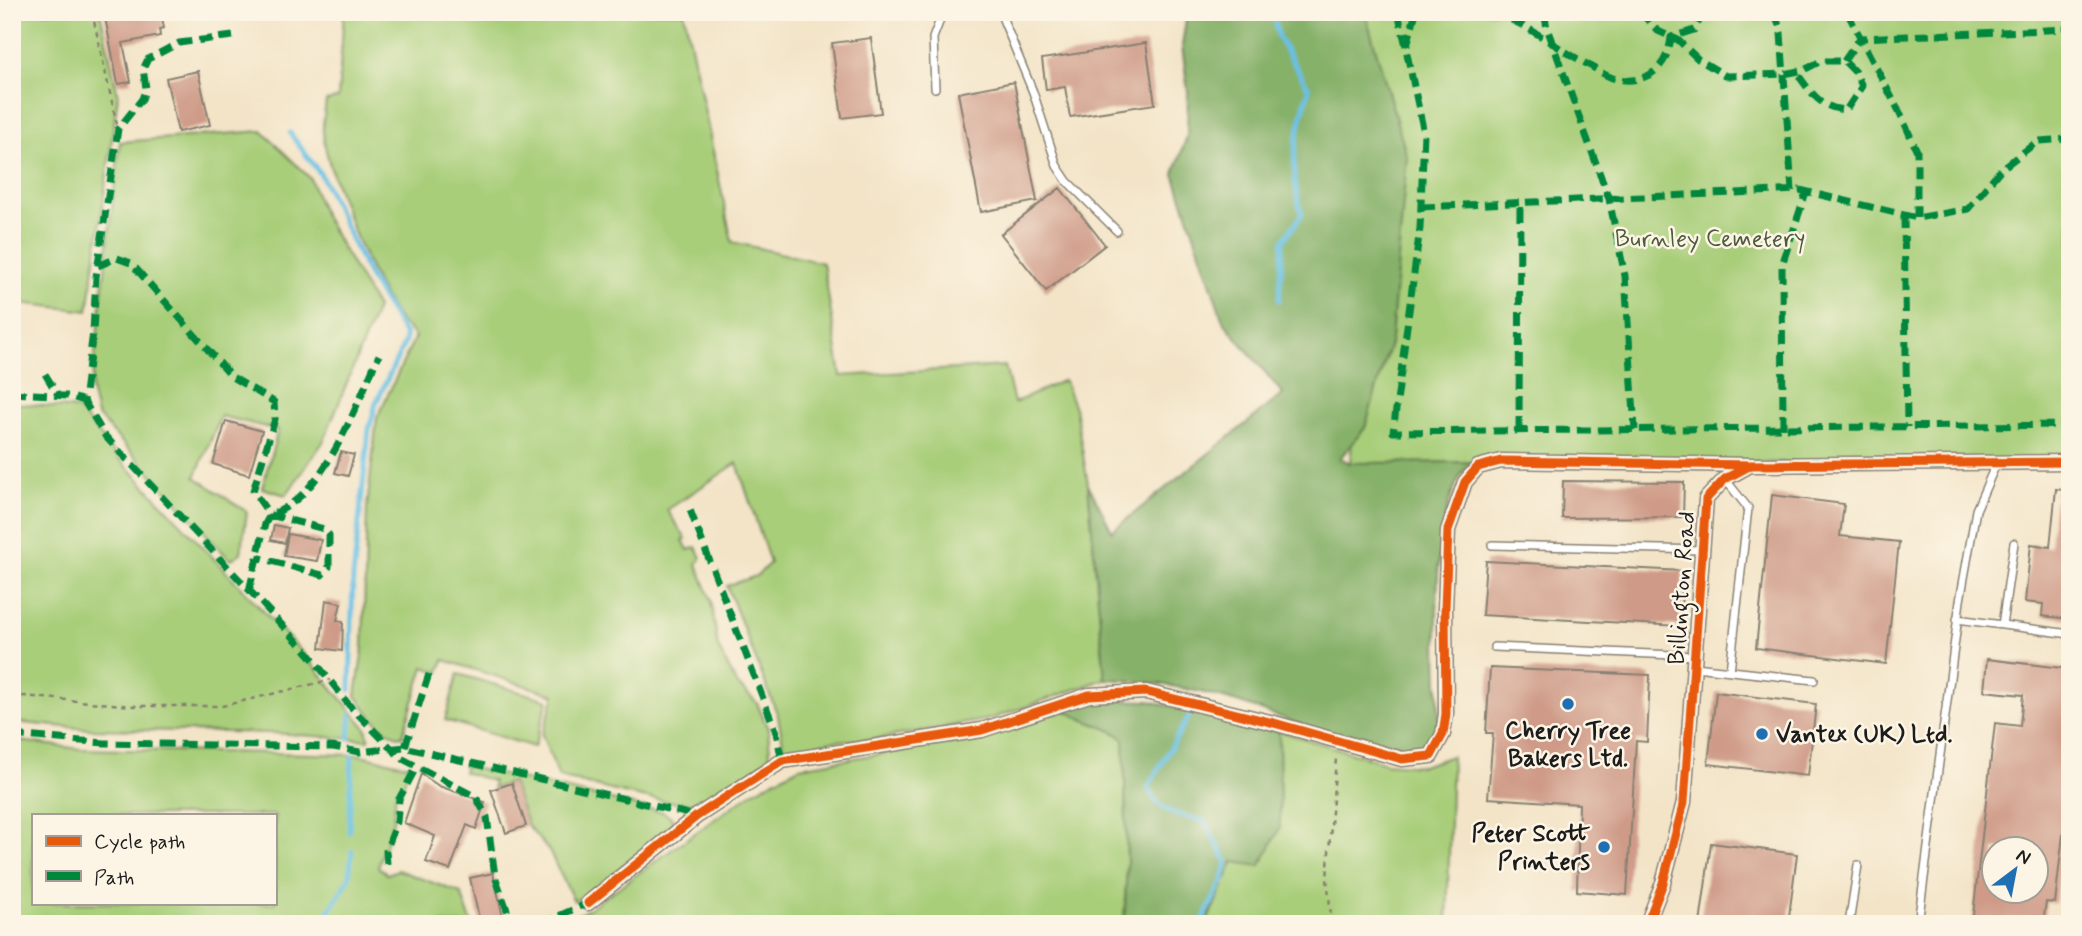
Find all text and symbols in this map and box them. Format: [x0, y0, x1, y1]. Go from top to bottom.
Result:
park label: Burnley Cemetery [1615, 224, 1805, 255]
street label: Billington Road [1662, 510, 1706, 666]
marker: Cherry Tree Bakers Ltd. [1560, 696, 1576, 712]
place label: Cherry Tree Bakers Ltd. [1505, 716, 1631, 775]
place label: Vantex (UK) Ltd. [1776, 720, 1952, 751]
marker: Vantex (UK) Ltd. [1754, 726, 1770, 742]
legend [32, 814, 276, 904]
place label: Peter Scott Printers [1471, 819, 1591, 878]
text: Cycle path [94, 828, 185, 856]
north arrow [1980, 834, 2050, 904]
marker: Peter Scott Printers [1596, 839, 1612, 855]
text: N [2011, 843, 2035, 871]
text: Path [94, 864, 134, 892]

